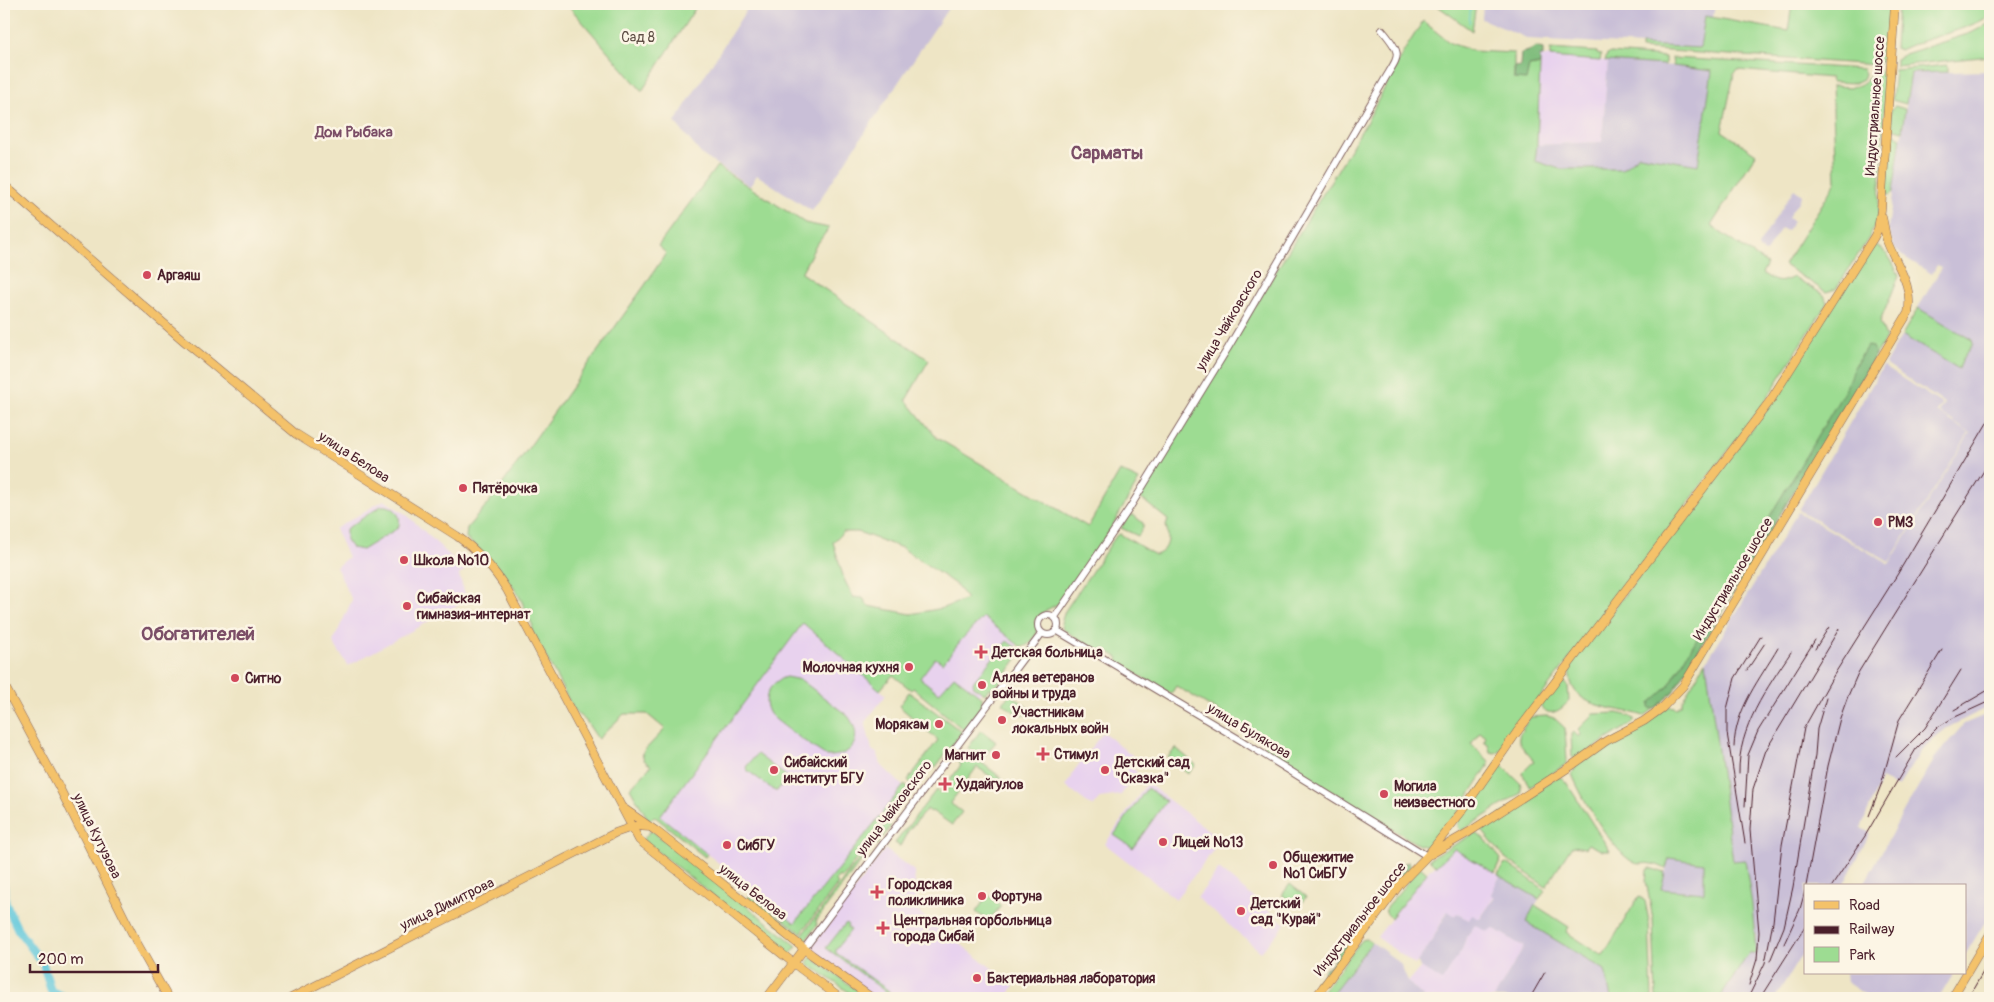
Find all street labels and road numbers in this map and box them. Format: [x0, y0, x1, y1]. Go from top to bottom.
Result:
street label: Индустриальное шоссе [1862, 36, 1888, 176]
street label: улица Чайковского [1192, 266, 1266, 375]
street label: улица Белова [314, 427, 393, 486]
street label: Индустриальное шоссе [1690, 515, 1776, 643]
street label: улица Булякова [1203, 699, 1294, 763]
street label: улица Чайковского [852, 756, 936, 860]
street label: улица Кутузова [69, 790, 125, 881]
street label: Индустриальное шоссе [1310, 859, 1410, 979]
street label: улица Белова [715, 860, 790, 924]
street label: улица Димитрова [396, 874, 497, 935]

